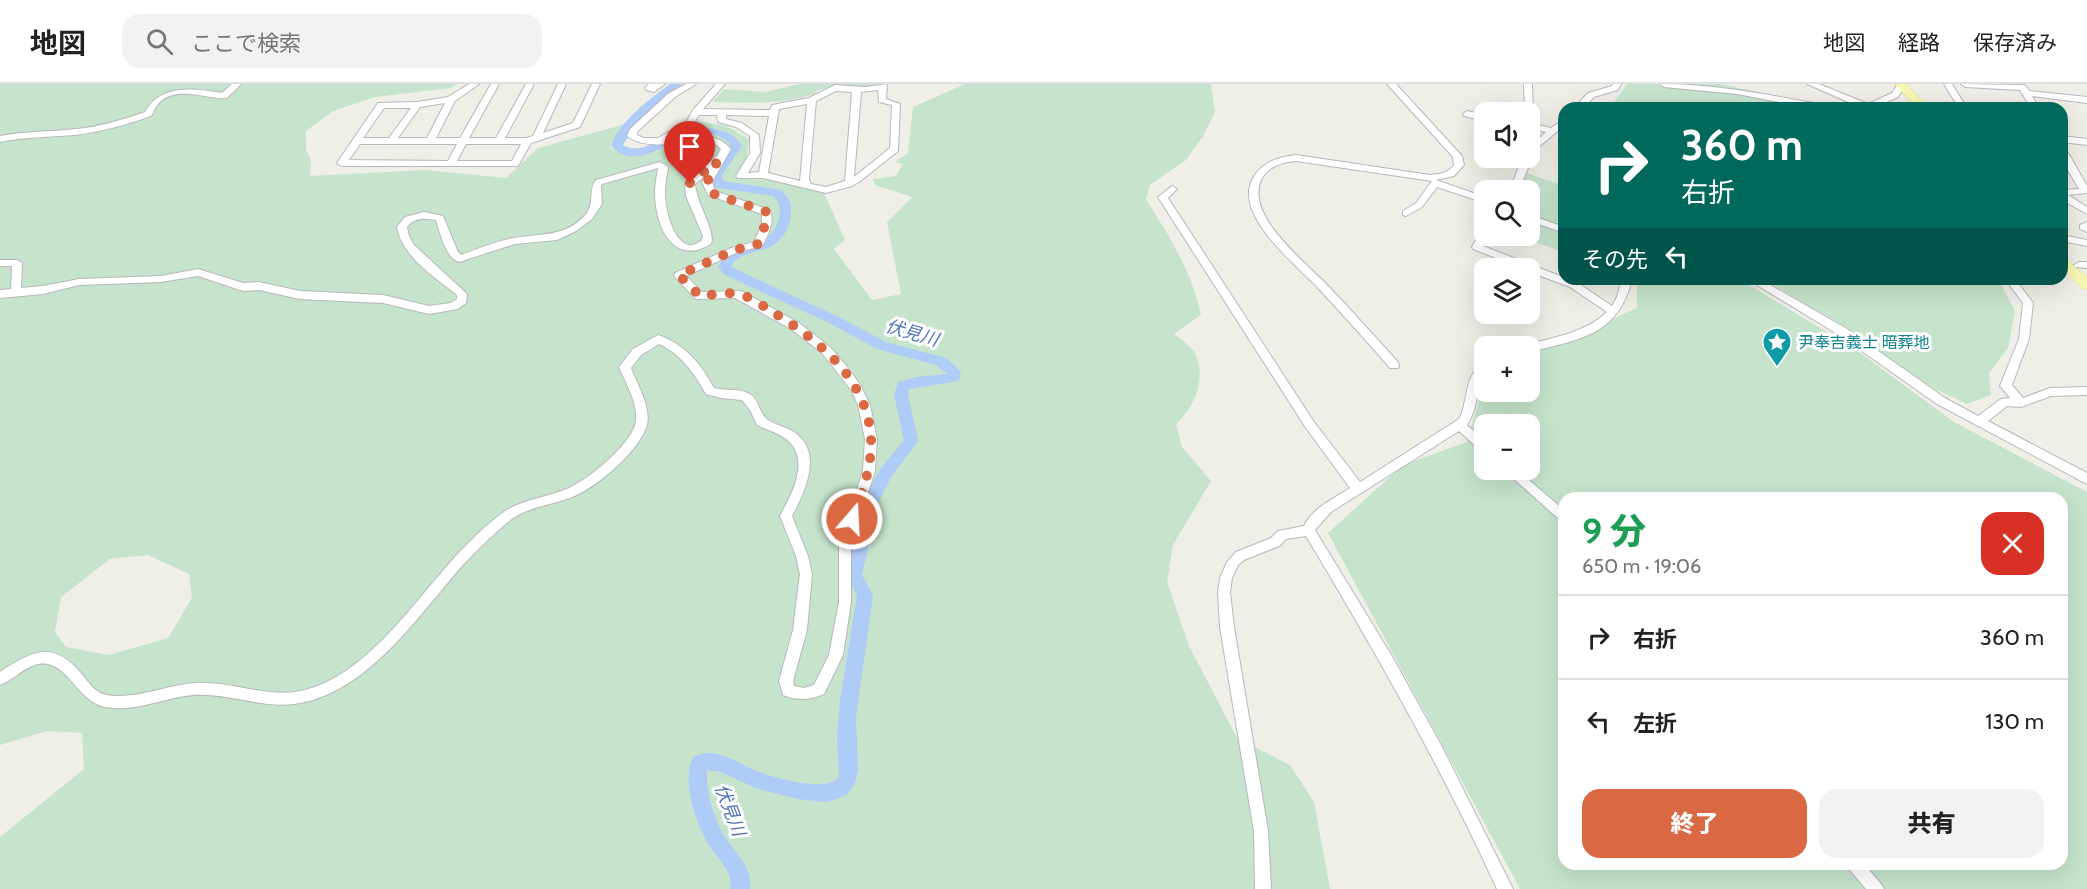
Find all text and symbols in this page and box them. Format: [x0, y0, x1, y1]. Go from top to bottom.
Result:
search box [122, 14, 542, 68]
icon: search [143, 25, 176, 58]
text: 地図 [30, 26, 86, 60]
text: ここで検索 [191, 30, 301, 57]
text: 地図 [1823, 30, 1865, 55]
text: 経路 [1898, 30, 1940, 55]
text: 保存済み [1973, 30, 2057, 55]
map controls [1474, 102, 1540, 480]
button: sound [1474, 102, 1540, 168]
text: 360 m [1681, 119, 1803, 171]
pin [664, 121, 715, 183]
icon: right [1582, 126, 1660, 204]
icon: arrive [673, 130, 706, 163]
text: 右折 [1681, 176, 1735, 209]
button: search [1474, 180, 1540, 246]
icon: left [1660, 240, 1693, 273]
text: その先 [1582, 246, 1648, 273]
button: layers [1474, 258, 1540, 324]
water label: 伏見川 [883, 315, 943, 352]
place icon: 尹奉吉義士 暗葬地 [1761, 326, 1793, 368]
place label: 尹奉吉義士 暗葬地 [1798, 333, 1930, 352]
button: + [1474, 336, 1540, 402]
button: − [1474, 414, 1540, 480]
position arrow [820, 487, 884, 551]
text: 9 分 [1582, 509, 1646, 553]
button: close [1981, 512, 2044, 575]
text: 650 m · 19:06 [1582, 554, 1701, 578]
icon: right [1582, 621, 1615, 654]
text: 360 m [1980, 624, 2044, 651]
text: 右折 [1633, 626, 1677, 653]
icon: left [1582, 705, 1615, 738]
text: 130 m [1985, 708, 2044, 735]
text: 左折 [1633, 710, 1677, 737]
water label: 伏見川 [710, 781, 751, 841]
button: 終了 [1582, 789, 1807, 858]
button: 共有 [1819, 789, 2044, 858]

